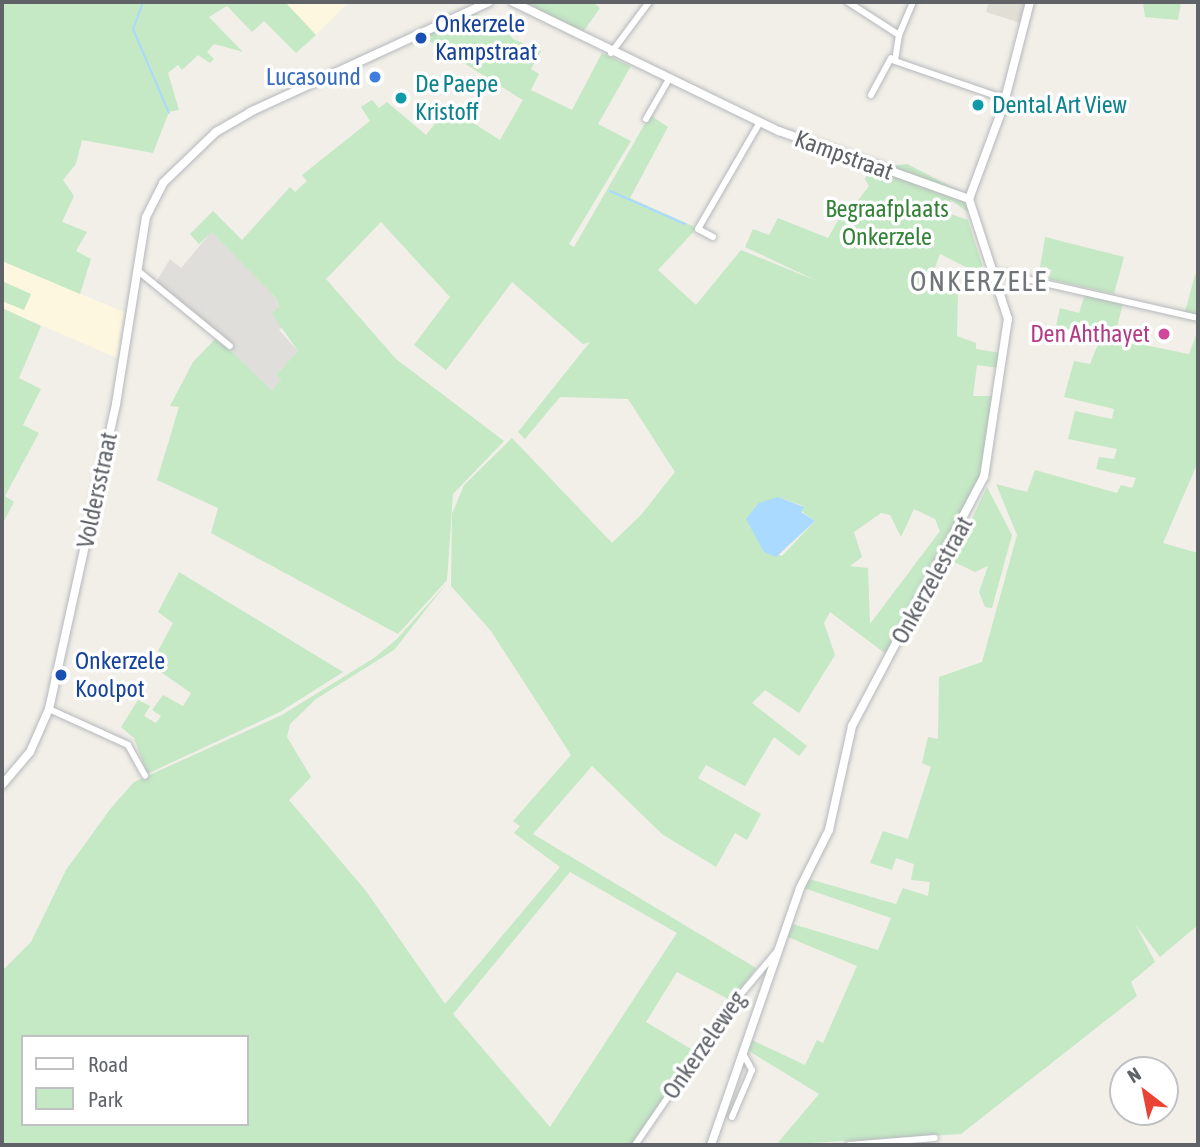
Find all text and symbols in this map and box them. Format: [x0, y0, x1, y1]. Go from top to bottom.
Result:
place label: Onkerzele Kampstraat [435, 10, 537, 66]
marker: Onkerzele Kampstraat [413, 30, 429, 46]
place label: Lucasound [266, 63, 361, 91]
marker: Lucasound [367, 69, 383, 85]
place label: De Paepe Kristoff [415, 70, 498, 126]
marker: De Paepe Kristoff [393, 90, 409, 106]
place label: Dental Art View [992, 91, 1127, 119]
marker: Dental Art View [970, 97, 986, 113]
street label: Kampstraat [791, 124, 897, 186]
park label: Begraafplaats Onkerzele [825, 195, 949, 251]
district label: ONKERZELE [911, 264, 1047, 298]
place label: Den Ahthayet [1030, 320, 1150, 348]
marker: Den Ahthayet [1156, 326, 1172, 342]
street label: Voldersstraat [71, 430, 123, 550]
street label: Onkerzelestraat [885, 511, 979, 649]
place label: Onkerzele Koolpot [75, 647, 165, 703]
marker: Onkerzele Koolpot [53, 667, 69, 683]
street label: Onkerzeleweg [656, 986, 752, 1104]
legend [21, 1035, 248, 1126]
text: Road [88, 1052, 128, 1076]
north arrow [1109, 1056, 1179, 1126]
text: N [1123, 1063, 1145, 1087]
text: Park [88, 1087, 123, 1111]

